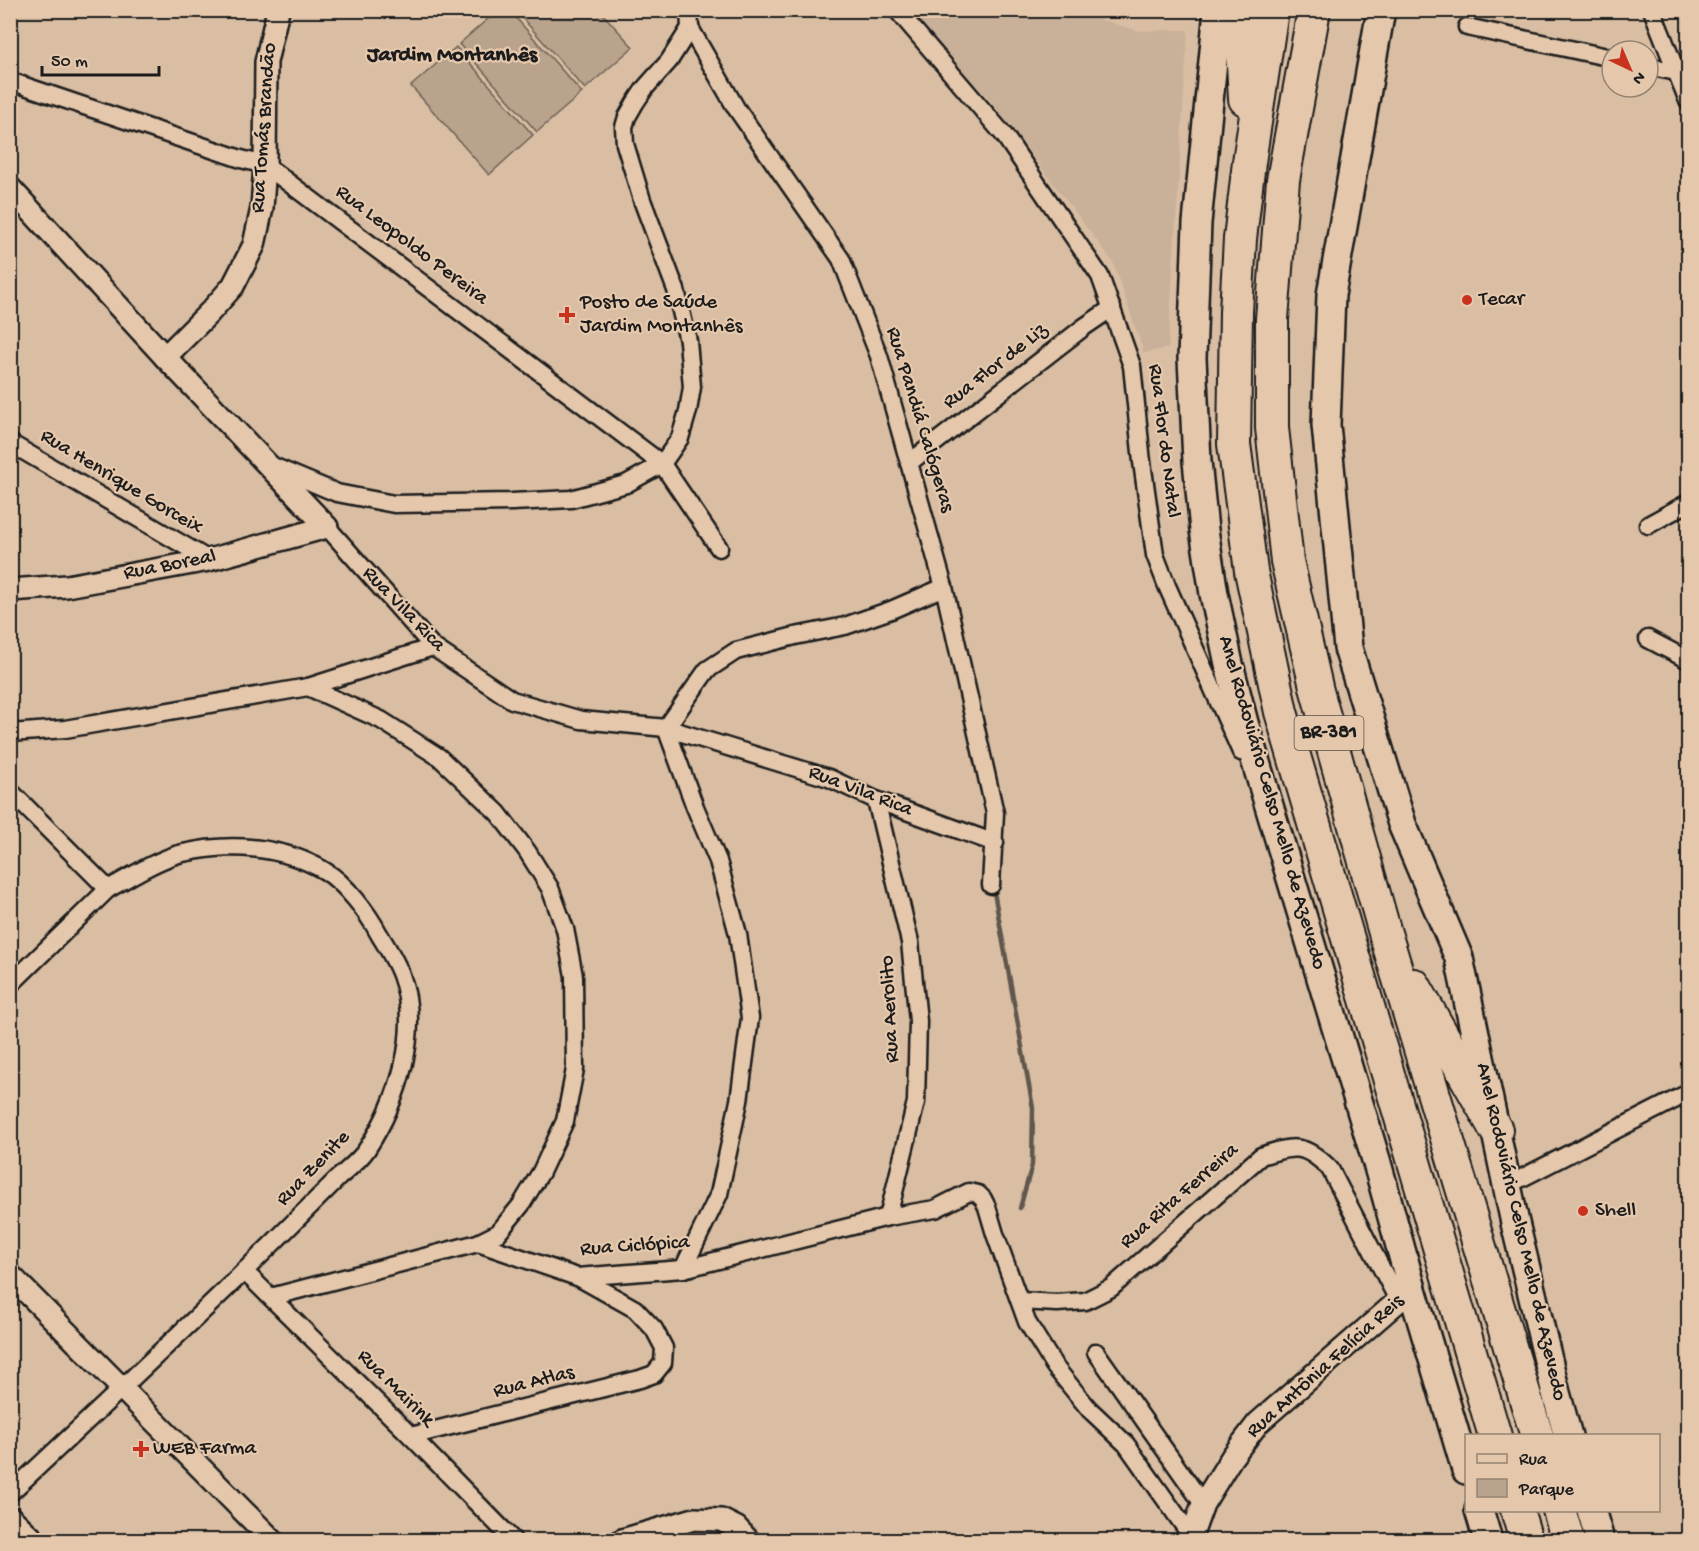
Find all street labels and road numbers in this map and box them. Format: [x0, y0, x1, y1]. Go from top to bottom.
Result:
street label: Rua Tomás Brandão [247, 42, 283, 214]
street label: Rua Leopoldo Pereira [329, 180, 494, 313]
street label: Rua Flor de Liz [939, 318, 1054, 416]
street label: Rua Pandiá Calógeras [879, 324, 959, 517]
street label: Rua Flor do Natal [1141, 363, 1185, 519]
street label: Rua Henrique Gorceix [35, 424, 207, 542]
street label: Rua Boreal [122, 545, 218, 587]
street label: Rua Vila Rica [356, 562, 451, 659]
street label: Anel Rodoviário Celso Mello de Azevedo [1211, 633, 1331, 973]
road number: BR-381 [1294, 716, 1364, 750]
street label: Rua Vila Rica [804, 761, 917, 824]
street label: Rua Aerolito [876, 954, 906, 1063]
street label: Anel Rodoviário Celso Mello de Azevedo [1469, 1061, 1571, 1404]
street label: Rua Zenite [272, 1125, 357, 1212]
street label: Rua Rita Ferreira [1115, 1138, 1246, 1255]
street label: Rua Ciclópica [579, 1231, 692, 1263]
street label: Rua Antônia Felícia Reis [1242, 1289, 1411, 1444]
street label: Rua Mairink [351, 1345, 441, 1435]
street label: Rua Atlas [491, 1361, 578, 1405]

